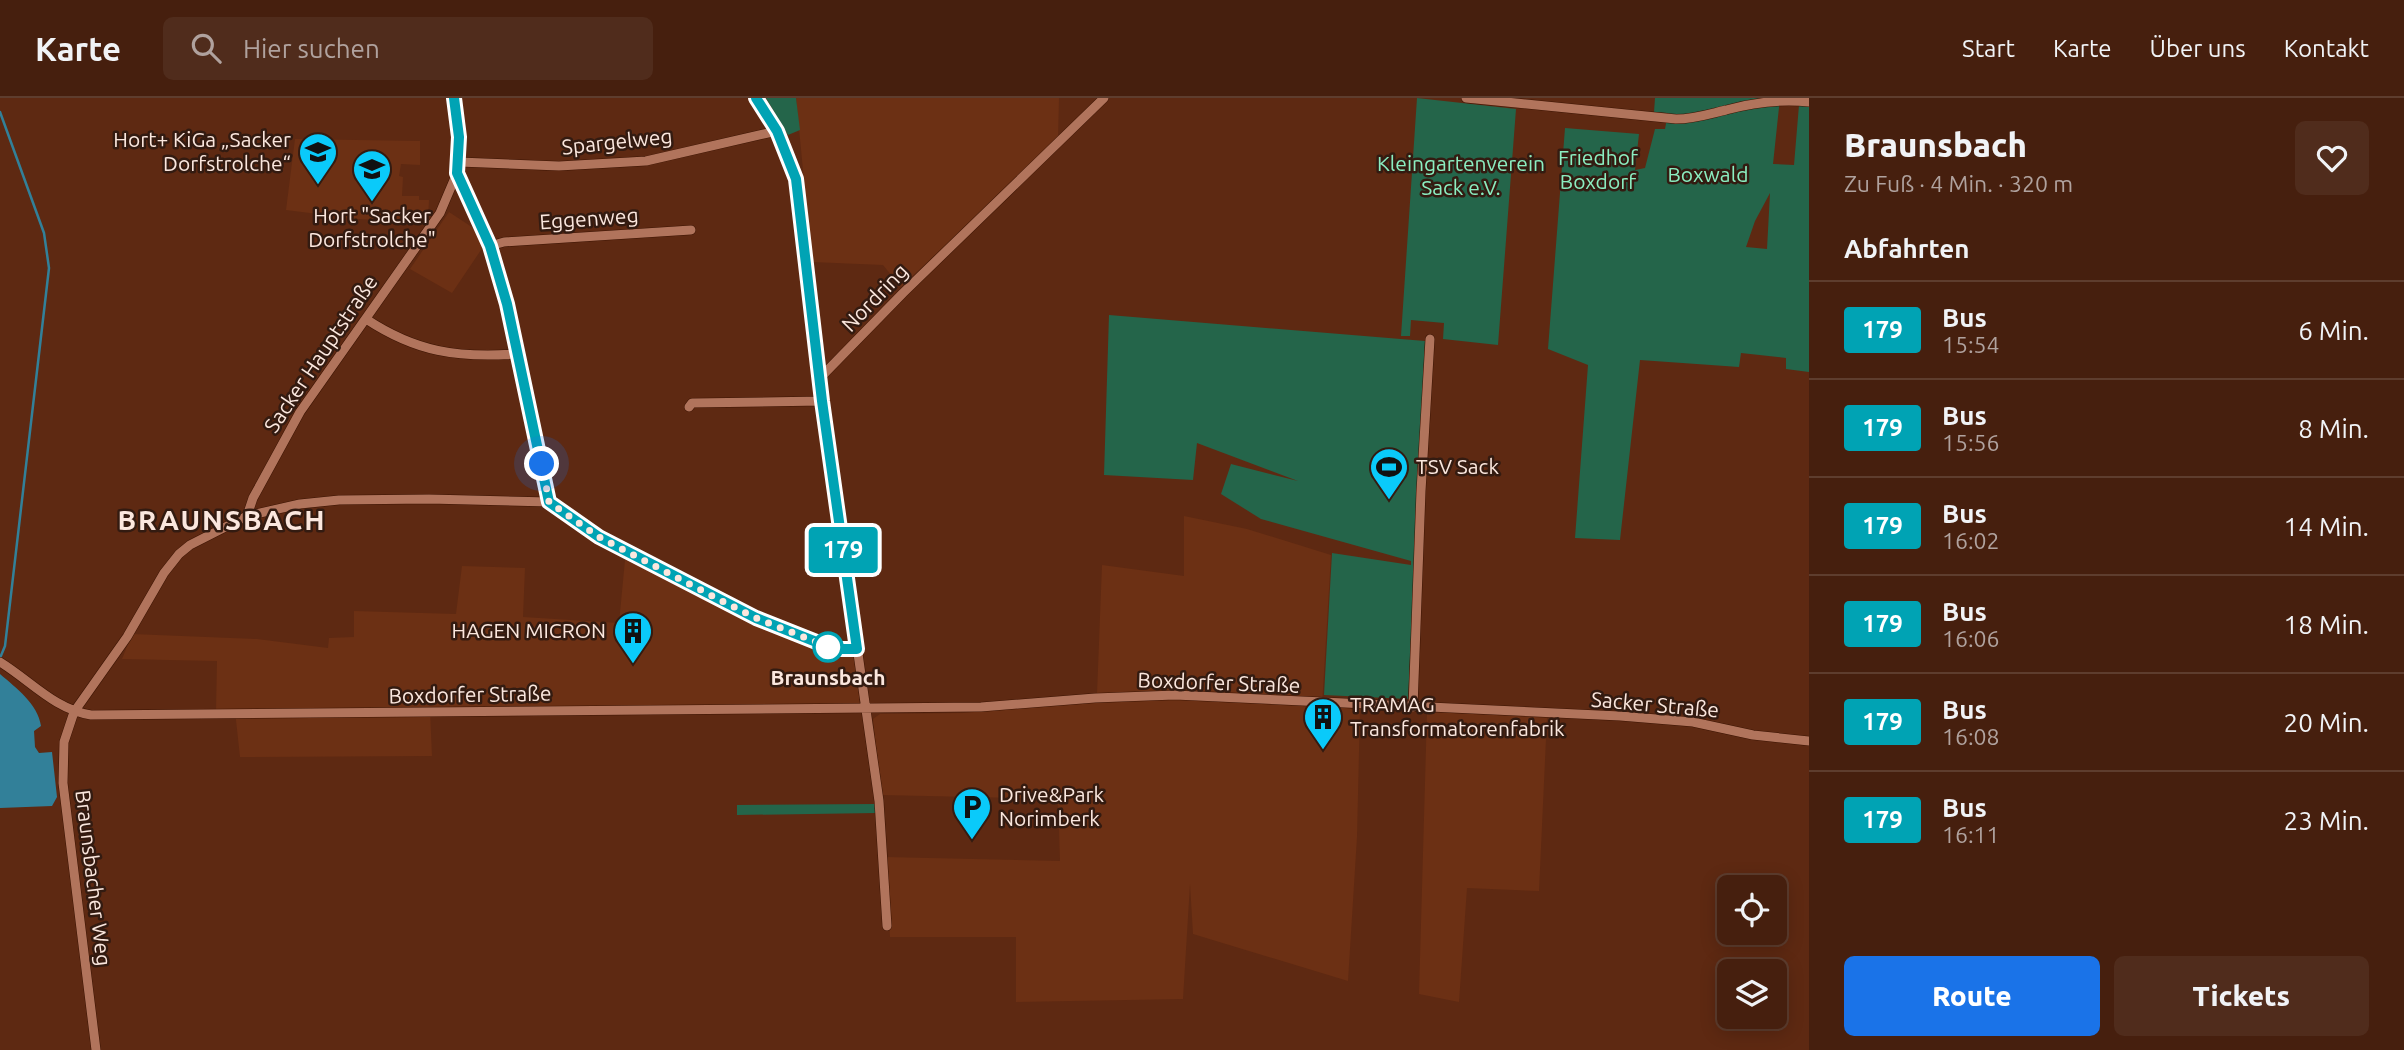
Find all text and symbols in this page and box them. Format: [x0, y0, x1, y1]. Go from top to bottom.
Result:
search box [163, 17, 653, 80]
icon: search [187, 29, 225, 67]
text: Karte [35, 30, 121, 67]
text: Hier suchen [243, 34, 380, 63]
text: Start [1962, 35, 2015, 62]
text: Karte [2053, 35, 2112, 62]
text: Über uns [2150, 35, 2246, 62]
text: Kontakt [2284, 35, 2369, 62]
button: heart [2295, 121, 2369, 195]
street label: Spargelweg [560, 123, 673, 159]
text: Braunsbach [1844, 126, 2027, 163]
place label: Hort+ KiGa „Sacker Dorfstrolche“ [113, 127, 291, 175]
school or university icon: Hort+ KiGa „Sacker Dorfstrolche“ [297, 131, 339, 186]
park label: Friedhof Boxdorf [1558, 145, 1639, 193]
school or university icon: Hort "Sacker Dorfstrolche" [351, 148, 393, 203]
park label: Kleingartenverein Sack e.V. [1377, 151, 1545, 199]
park label: Boxwald [1668, 162, 1748, 186]
text: Zu Fuß · 4 Min. · 320 m [1844, 171, 2073, 196]
place label: Hort "Sacker Dorfstrolche" [308, 203, 436, 251]
street label: Eggenweg [539, 203, 639, 233]
text: Abfahrten [1844, 234, 1969, 263]
street label: Nordring [836, 259, 912, 336]
street label: Sacker Hauptstraße [259, 270, 382, 437]
text: Bus [1942, 303, 1987, 332]
text: 179 [1862, 316, 1903, 343]
text: 6 Min. [2298, 316, 2369, 345]
text: 15:54 [1942, 332, 2000, 357]
text: Bus [1942, 401, 1987, 430]
text: 179 [1862, 414, 1903, 441]
text: 8 Min. [2298, 414, 2369, 443]
text: 15:56 [1942, 430, 2000, 455]
your location [524, 446, 559, 481]
sports icon: TSV Sack [1368, 446, 1410, 501]
place label: TSV Sack [1416, 454, 1499, 478]
text: Bus [1942, 499, 1987, 528]
district label: BRAUNSBACH [117, 504, 327, 535]
text: 179 [1862, 512, 1903, 539]
text: 14 Min. [2284, 512, 2369, 541]
line badge: 179 [803, 527, 883, 573]
text: 16:02 [1942, 528, 2000, 553]
text: 179 [823, 536, 863, 563]
text: Bus [1942, 597, 1987, 626]
building icon: HAGEN MICRON [612, 610, 654, 665]
text: 179 [1862, 610, 1903, 637]
text: 18 Min. [2284, 610, 2369, 639]
place label: HAGEN MICRON [452, 618, 606, 642]
text: 16:06 [1942, 626, 2000, 651]
marker: Braunsbach [813, 632, 843, 662]
place label: Braunsbach [771, 665, 885, 689]
street label: Boxdorfer Straße [1137, 667, 1301, 697]
street label: Boxdorfer Straße [388, 681, 552, 707]
street label: Sacker Straße [1590, 686, 1720, 722]
place label: TRAMAG Transformatorenfabrik [1350, 692, 1565, 740]
text: Bus [1942, 695, 1987, 724]
building icon: TRAMAG Transformatorenfabrik [1302, 696, 1344, 751]
text: 179 [1862, 708, 1903, 735]
text: 20 Min. [2284, 708, 2369, 737]
text: 16:08 [1942, 724, 2000, 749]
place label: Drive&Park Norimberk [999, 782, 1104, 830]
parking icon: Drive&Park Norimberk [951, 786, 993, 841]
street label: Braunsbacher Weg [71, 789, 117, 967]
text: Bus [1942, 793, 1987, 822]
text: 179 [1862, 806, 1903, 833]
text: 23 Min. [2284, 806, 2369, 835]
text: 16:11 [1942, 822, 2000, 847]
map controls [1717, 875, 1787, 1029]
button: locate [1717, 875, 1787, 945]
button: Route [1844, 956, 2100, 1036]
button: Tickets [2114, 956, 2369, 1036]
button: layers [1717, 959, 1787, 1029]

